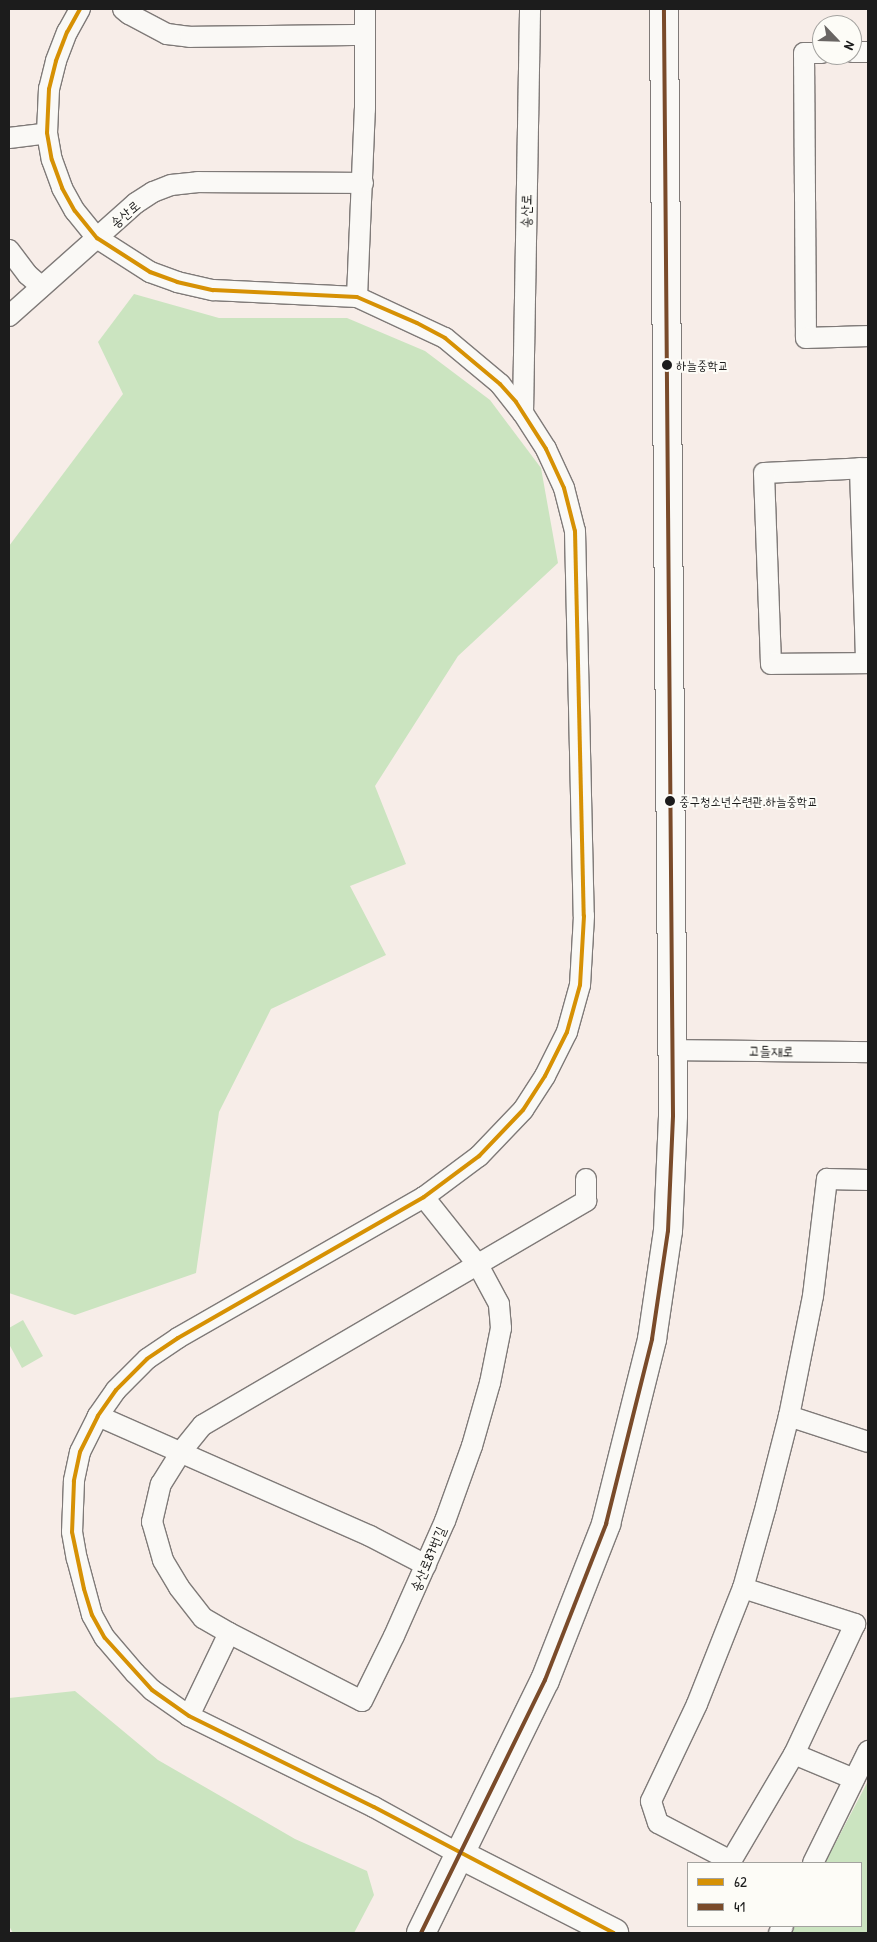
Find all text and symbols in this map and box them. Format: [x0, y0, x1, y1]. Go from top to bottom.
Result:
north arrow [812, 15, 862, 65]
text: N [840, 39, 860, 53]
street label: 송산로 [517, 194, 535, 228]
street label: 송산로 [107, 197, 143, 231]
place label: 하늘중학교 [676, 357, 728, 373]
marker: 하늘중학교 [662, 360, 672, 370]
place label: 중구청소년수련관.하늘중학교 [679, 793, 818, 809]
marker: 중구청소년수련관.하늘중학교 [665, 796, 675, 806]
street label: 고들재로 [748, 1042, 794, 1060]
street label: 송산로87번길 [407, 1524, 449, 1594]
legend [687, 1862, 862, 1927]
text: 62 [734, 1871, 747, 1892]
text: 41 [734, 1896, 745, 1917]

